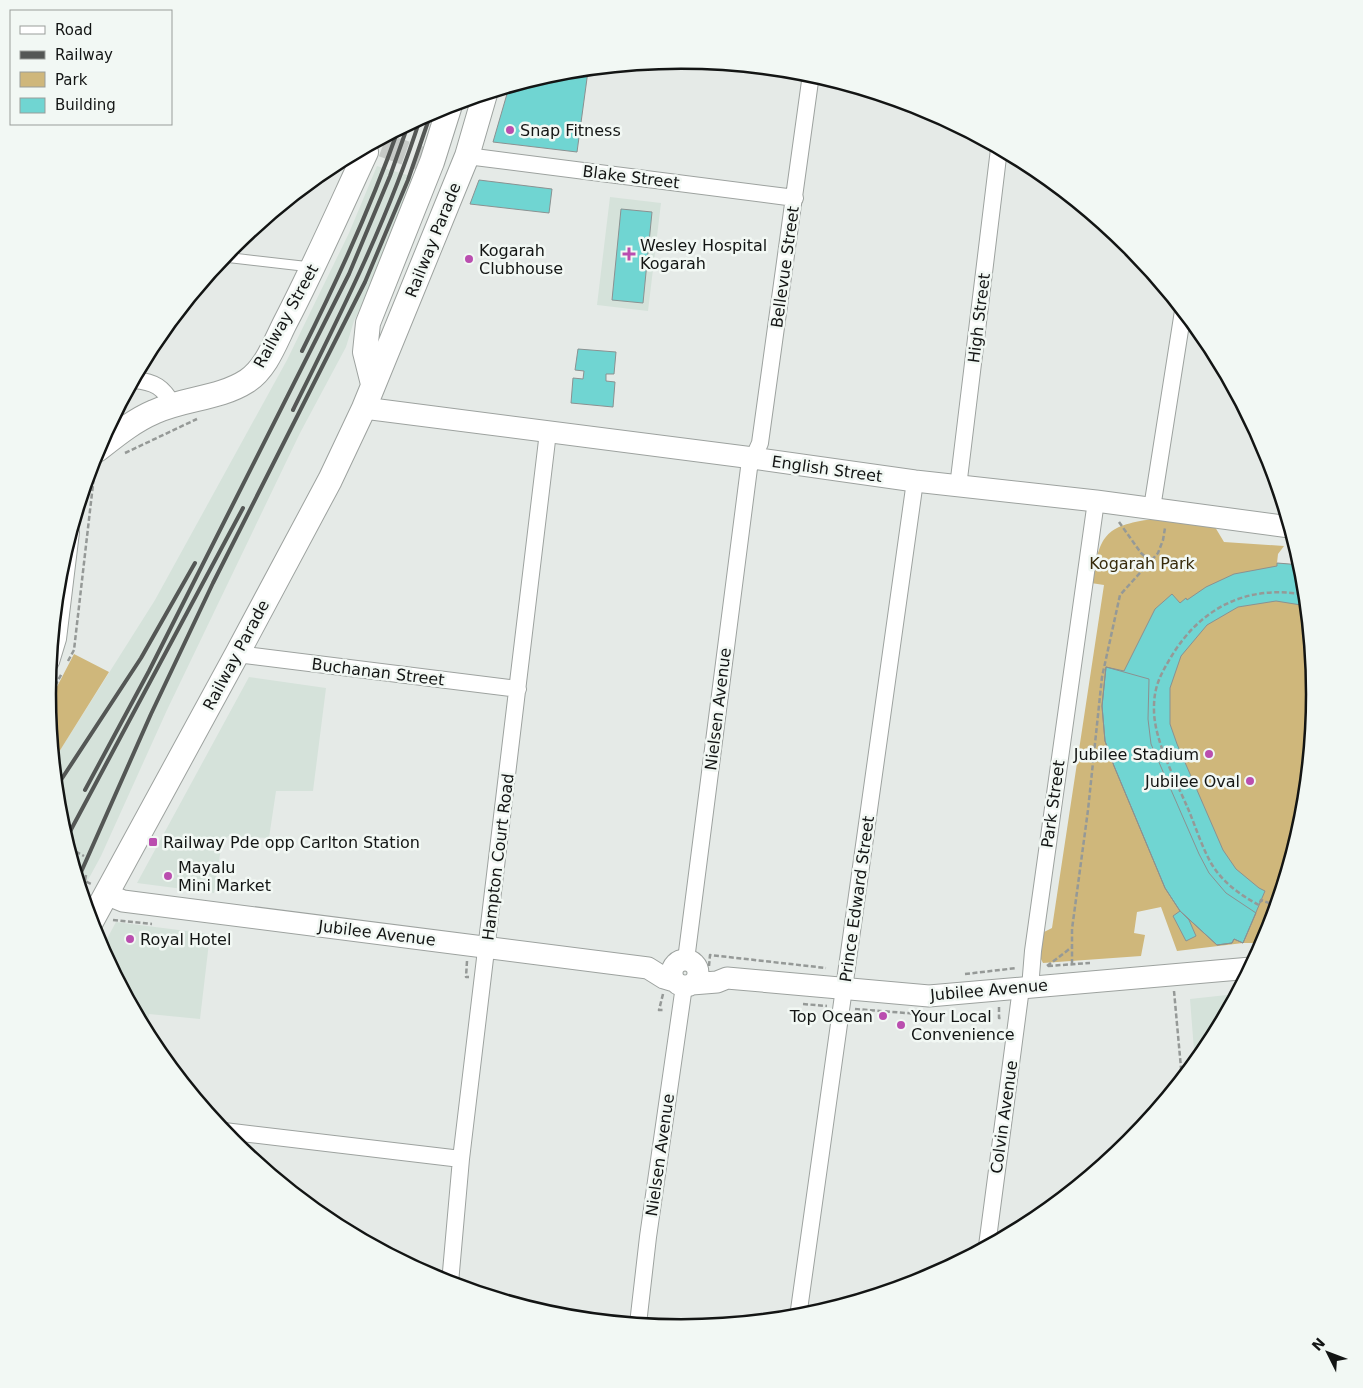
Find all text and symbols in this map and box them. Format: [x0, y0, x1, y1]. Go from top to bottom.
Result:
legend [10, 10, 172, 125]
text: Road [55, 21, 93, 39]
text: Railway [55, 46, 113, 64]
text: Park [55, 71, 88, 89]
text: Building [55, 96, 116, 114]
place label: Snap Fitness [520, 121, 621, 140]
marker: Snap Fitness [504, 124, 516, 136]
street label: Blake Street [581, 162, 681, 192]
street label: Railway Parade [401, 180, 465, 300]
street label: Bellevue Street [767, 205, 803, 329]
place label: Wesley Hospital Kogarah [640, 236, 767, 273]
place label: Kogarah Clubhouse [479, 241, 563, 278]
marker: Wesley Hospital Kogarah [622, 247, 636, 261]
marker: Kogarah Clubhouse [463, 253, 475, 265]
street label: Railway Street [250, 261, 322, 371]
street label: High Street [964, 272, 994, 364]
street label: English Street [770, 452, 884, 486]
park label: Kogarah Park [1089, 554, 1196, 573]
street label: Railway Parade [199, 597, 273, 713]
street label: Nielsen Avenue [701, 647, 735, 771]
street label: Buchanan Street [311, 654, 445, 690]
place label: Jubilee Stadium [1073, 745, 1199, 764]
marker: Jubilee Stadium [1203, 748, 1215, 760]
street label: Park Street [1037, 759, 1069, 849]
street label: Hampton Court Road [478, 772, 518, 942]
place label: Jubilee Oval [1144, 772, 1240, 791]
marker: Jubilee Oval [1244, 775, 1256, 787]
street label: Prince Edward Street [836, 815, 878, 983]
place label: Railway Pde opp Carlton Station [163, 833, 420, 852]
marker: Railway Pde opp Carlton Station [147, 836, 159, 848]
place label: Mayalu Mini Market [178, 858, 271, 895]
marker: Mayalu Mini Market [162, 870, 174, 882]
street label: Jubilee Avenue [316, 916, 437, 950]
place label: Royal Hotel [140, 930, 231, 949]
marker: Royal Hotel [124, 933, 136, 945]
street label: Jubilee Avenue [928, 975, 1049, 1005]
place label: Top Ocean [789, 1007, 873, 1026]
place label: Your Local Convenience [910, 1007, 1015, 1044]
marker: Top Ocean [877, 1010, 889, 1022]
marker: Your Local Convenience [895, 1019, 907, 1031]
street label: Colvin Avenue [987, 1059, 1021, 1175]
street label: Nielsen Avenue [642, 1092, 678, 1218]
north arrow [1303, 1328, 1353, 1378]
text: N [1308, 1335, 1328, 1354]

